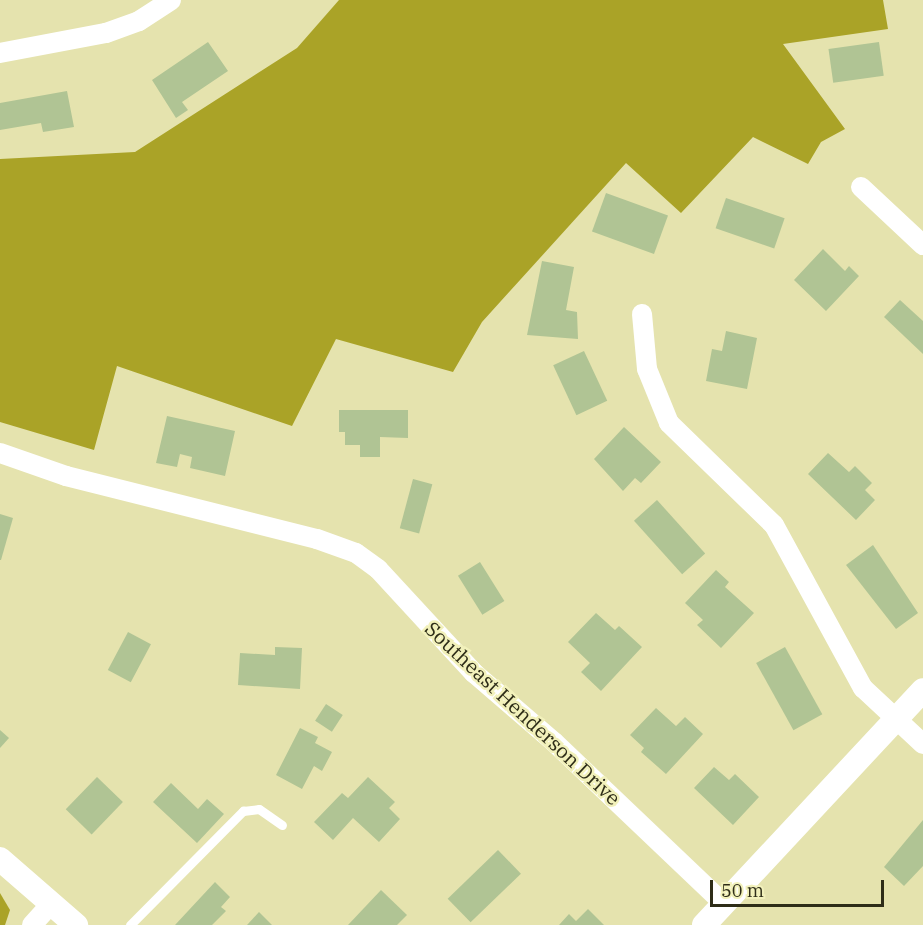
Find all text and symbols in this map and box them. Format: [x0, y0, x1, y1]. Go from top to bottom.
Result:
street label: Southeast Henderson Drive [420, 616, 626, 810]
scale bar [713, 868, 887, 906]
text: 50 m [721, 879, 764, 902]

